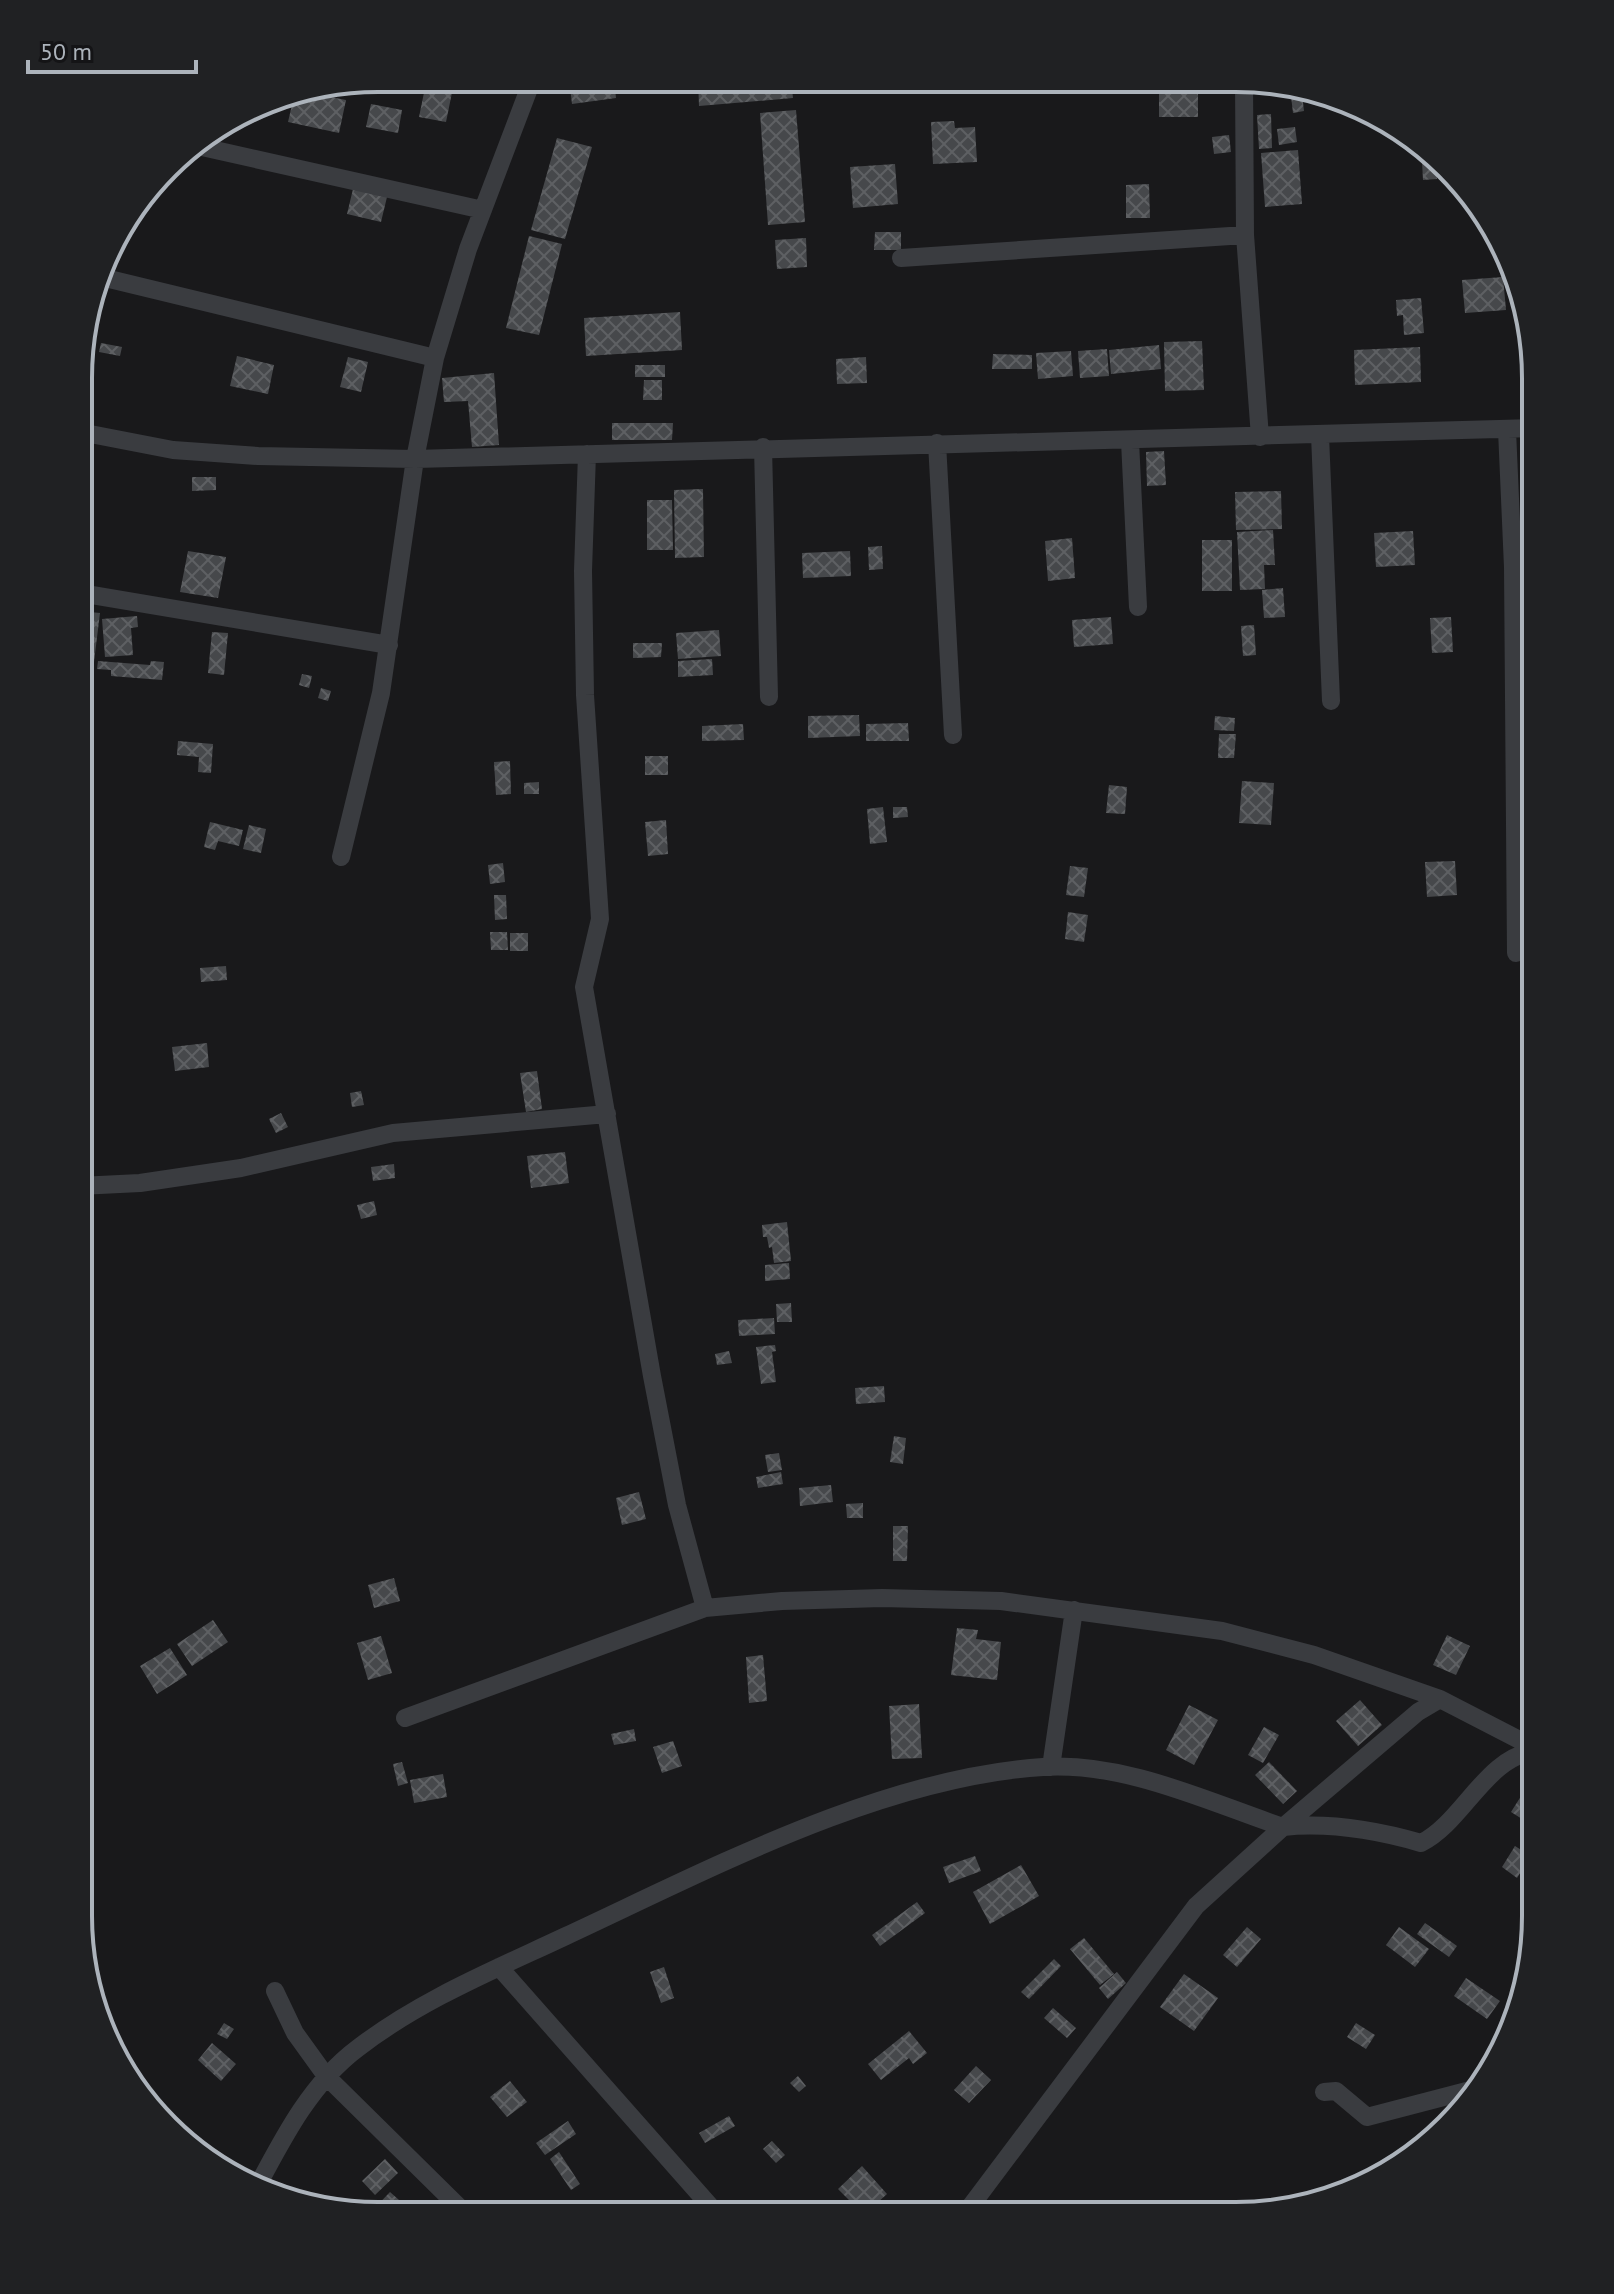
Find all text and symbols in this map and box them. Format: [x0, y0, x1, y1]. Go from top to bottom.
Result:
scale bar [28, 24, 196, 74]
text: 50 m [40, 36, 92, 67]

